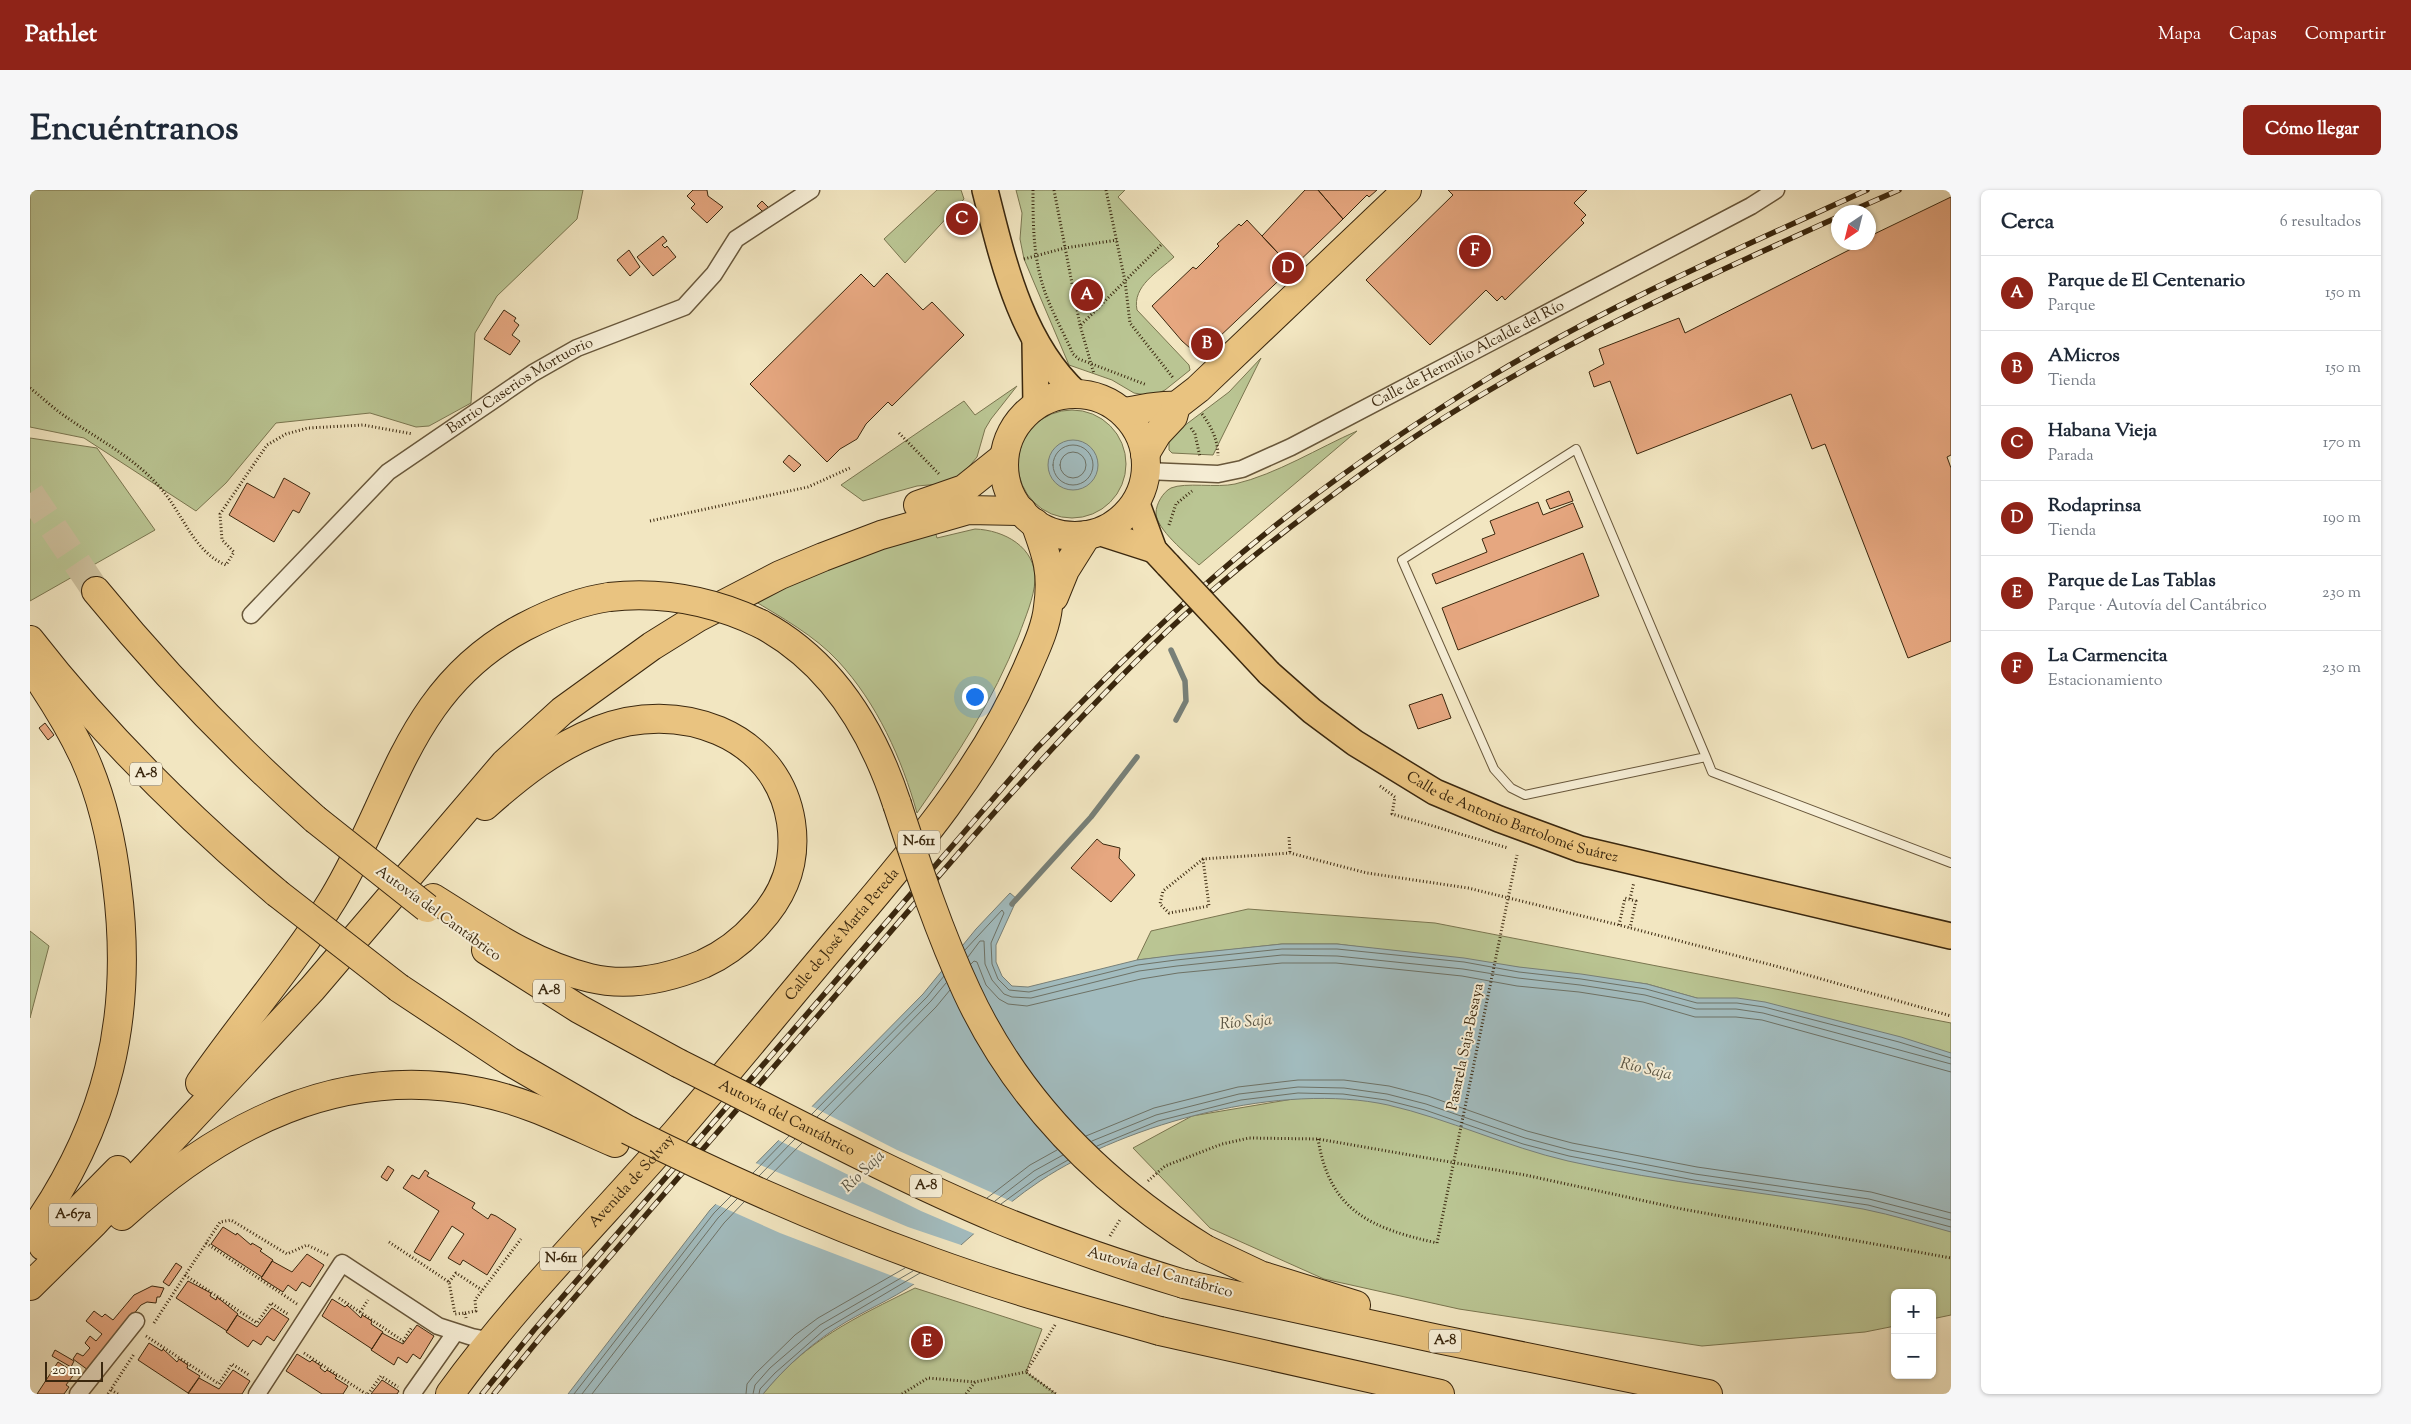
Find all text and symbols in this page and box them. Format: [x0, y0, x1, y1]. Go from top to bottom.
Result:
text: Pathlet [25, 18, 97, 52]
text: Mapa [2158, 22, 2201, 48]
text: Capas [2229, 22, 2277, 48]
text: Compartir [2305, 22, 2386, 48]
text: Encuéntranos [30, 105, 239, 156]
button: Cómo llegar [2243, 105, 2381, 155]
pin: C [946, 200, 978, 238]
north arrow [1831, 205, 1876, 250]
text: Cerca [2001, 208, 2054, 238]
text: 6 resultados [2280, 211, 2361, 234]
pin: F [1459, 232, 1491, 270]
pin: D [1272, 249, 1304, 287]
text: Parque de El Centenario [2048, 268, 2245, 295]
pin: A [1071, 276, 1103, 314]
text: A [2011, 282, 2024, 305]
text: 150 m [2325, 282, 2361, 305]
street label: Calle de Hermilio Alcalde del Río [1368, 295, 1568, 414]
text: Parque [2048, 295, 2095, 318]
pin: B [1191, 325, 1223, 363]
street label: Barrio Caserios Mortuorio [443, 332, 596, 439]
text: AMicros [2048, 343, 2120, 370]
text: B [2012, 357, 2022, 380]
text: 150 m [2325, 357, 2361, 380]
text: Tienda [2048, 370, 2096, 393]
text: Habana Vieja [2048, 418, 2157, 445]
text: C [2011, 432, 2023, 455]
text: 170 m [2323, 432, 2361, 455]
text: Parada [2048, 445, 2094, 468]
text: Rodaprinsa [2048, 493, 2141, 520]
text: D [2011, 507, 2023, 530]
text: 190 m [2323, 507, 2361, 530]
text: Tienda [2048, 520, 2096, 543]
text: Parque de Las Tablas [2048, 568, 2216, 595]
text: E [2012, 582, 2022, 605]
text: 230 m [2322, 582, 2361, 605]
text: Parque · Autovía del Cantábrico [2048, 595, 2267, 618]
text: La Carmencita [2048, 643, 2168, 670]
text: F [2013, 657, 2021, 680]
text: 230 m [2322, 657, 2361, 680]
text: Estacionamiento [2048, 670, 2163, 693]
your location [962, 684, 988, 710]
road number: A-8 [130, 762, 162, 786]
street label: Calle de Antonio Bartolomé Suárez [1402, 766, 1621, 868]
road number: N-611 [898, 830, 940, 854]
street label: Autovía del Cantábrico [371, 861, 505, 967]
street label: Calle de José María Pereda [780, 864, 904, 1006]
road number: A-8 [533, 979, 565, 1002]
street label: Pasarela Saja-Besaya [1442, 981, 1490, 1113]
water label: Río Saja [1219, 1009, 1273, 1037]
water label: Río Saja [1618, 1053, 1674, 1087]
street label: Autovía del Cantábrico [715, 1075, 859, 1162]
street label: Avenida de Solvay [584, 1130, 680, 1232]
water label: Río Saja [837, 1145, 891, 1199]
road number: A-8 [910, 1174, 942, 1198]
road number: A-67a [49, 1204, 97, 1226]
street label: Autovía del Cantábrico [1085, 1242, 1235, 1304]
road number: N-611 [540, 1248, 582, 1270]
map controls [1891, 1289, 1936, 1379]
button: + [1891, 1289, 1936, 1334]
pin: E [911, 1323, 943, 1361]
road number: A-8 [1429, 1330, 1461, 1352]
button: − [1891, 1334, 1936, 1379]
scale bar [45, 1359, 102, 1382]
text: 20 m [52, 1361, 81, 1381]

